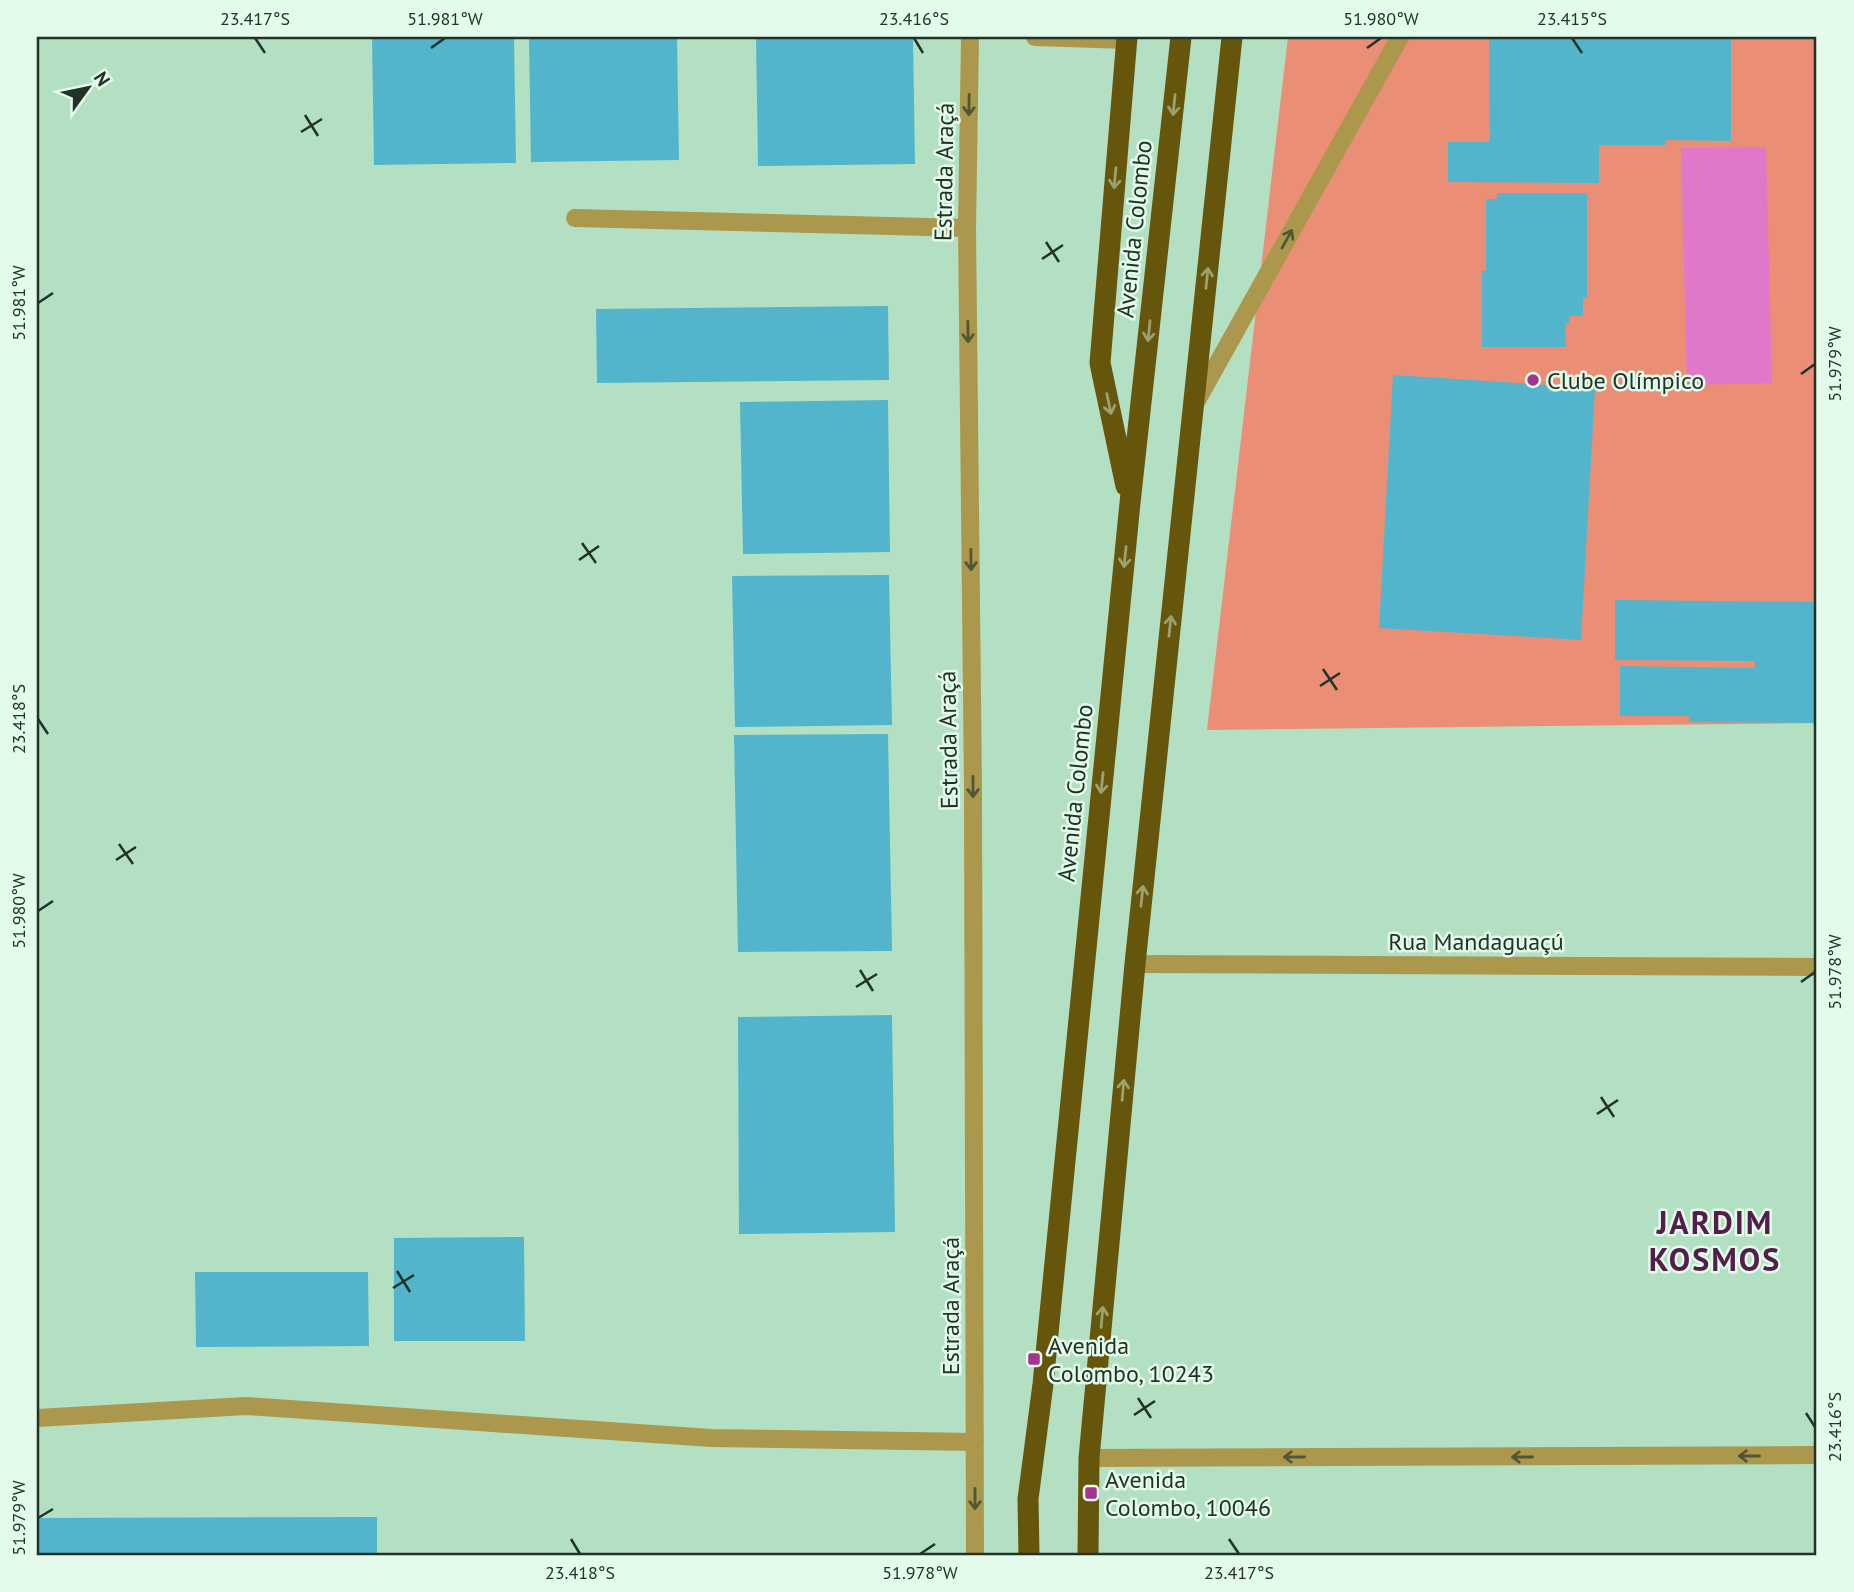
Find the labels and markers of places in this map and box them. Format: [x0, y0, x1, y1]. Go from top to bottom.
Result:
place label: Clube Olímpico [1547, 365, 1704, 396]
marker: Clube Olímpico [1525, 372, 1541, 388]
place label: Avenida Colombo, 10243 [1048, 1330, 1214, 1389]
marker: Avenida Colombo, 10243 [1026, 1351, 1042, 1367]
place label: Avenida Colombo, 10046 [1105, 1464, 1271, 1523]
marker: Avenida Colombo, 10046 [1083, 1485, 1099, 1501]

